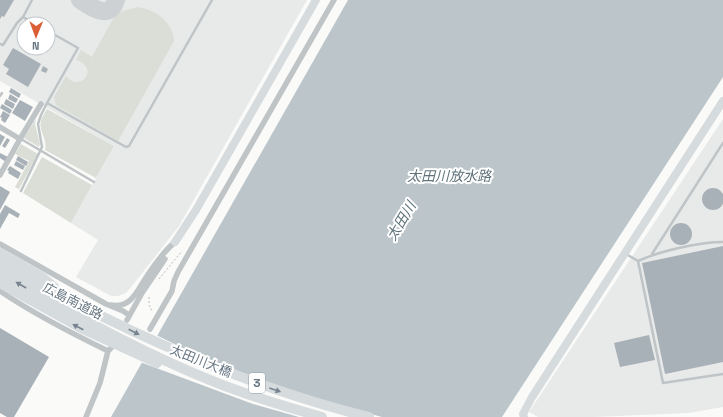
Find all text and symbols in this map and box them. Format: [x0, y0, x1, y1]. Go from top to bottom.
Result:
north arrow [16, 16, 56, 56]
text: N [32, 39, 40, 53]
water label: 太田川放水路 [407, 167, 492, 185]
water label: 太田川 [382, 197, 421, 244]
street label: 広島南道路 [40, 279, 106, 323]
one-way arrow [15, 281, 27, 288]
one-way arrow [72, 323, 84, 330]
one-way arrow [128, 329, 139, 335]
street label: 太田川大橋 [168, 341, 234, 381]
road number: 3 [249, 373, 265, 393]
one-way arrow [269, 387, 281, 393]

